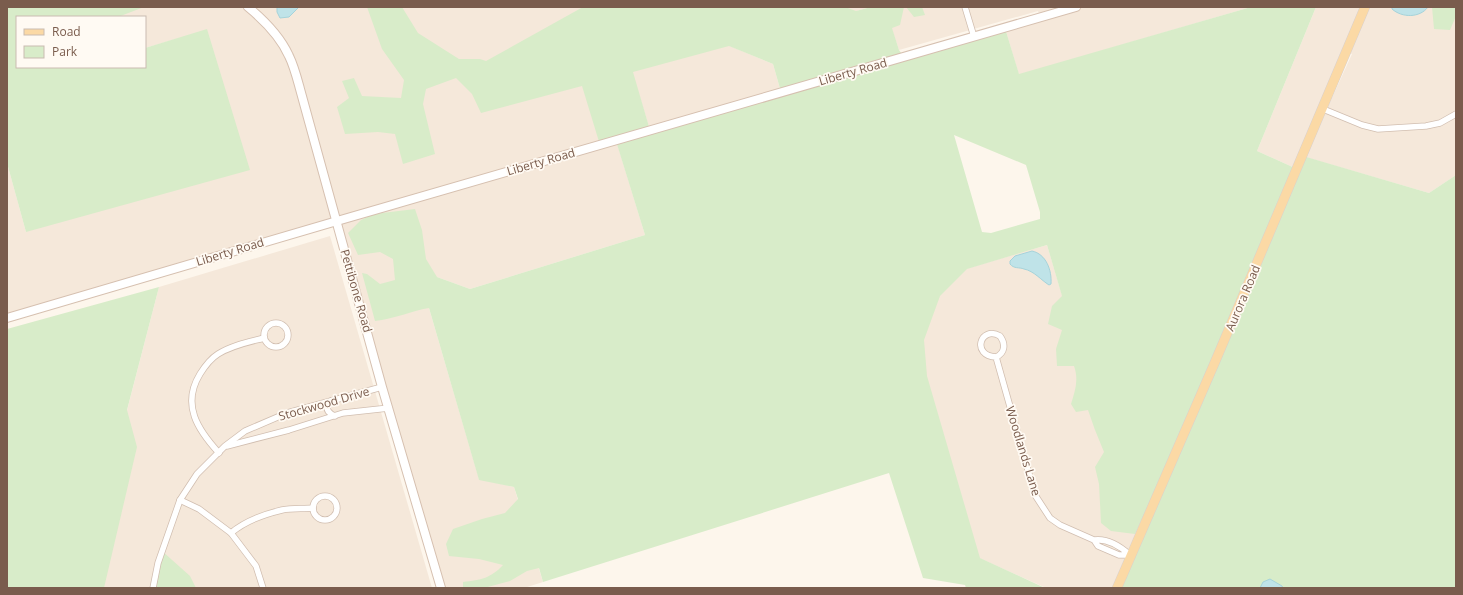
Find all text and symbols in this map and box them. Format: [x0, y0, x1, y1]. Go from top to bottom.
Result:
legend [16, 16, 146, 68]
text: Road [52, 23, 81, 40]
text: Park [52, 43, 78, 60]
street label: Liberty Road [817, 54, 889, 89]
street label: Liberty Road [505, 144, 577, 179]
street label: Liberty Road [194, 233, 266, 270]
street label: Pettibone Road [336, 247, 376, 335]
street label: Aurora Road [1221, 262, 1264, 334]
street label: Stockwood Drive [276, 382, 371, 425]
street label: Woodlands Lane [1002, 404, 1045, 498]

